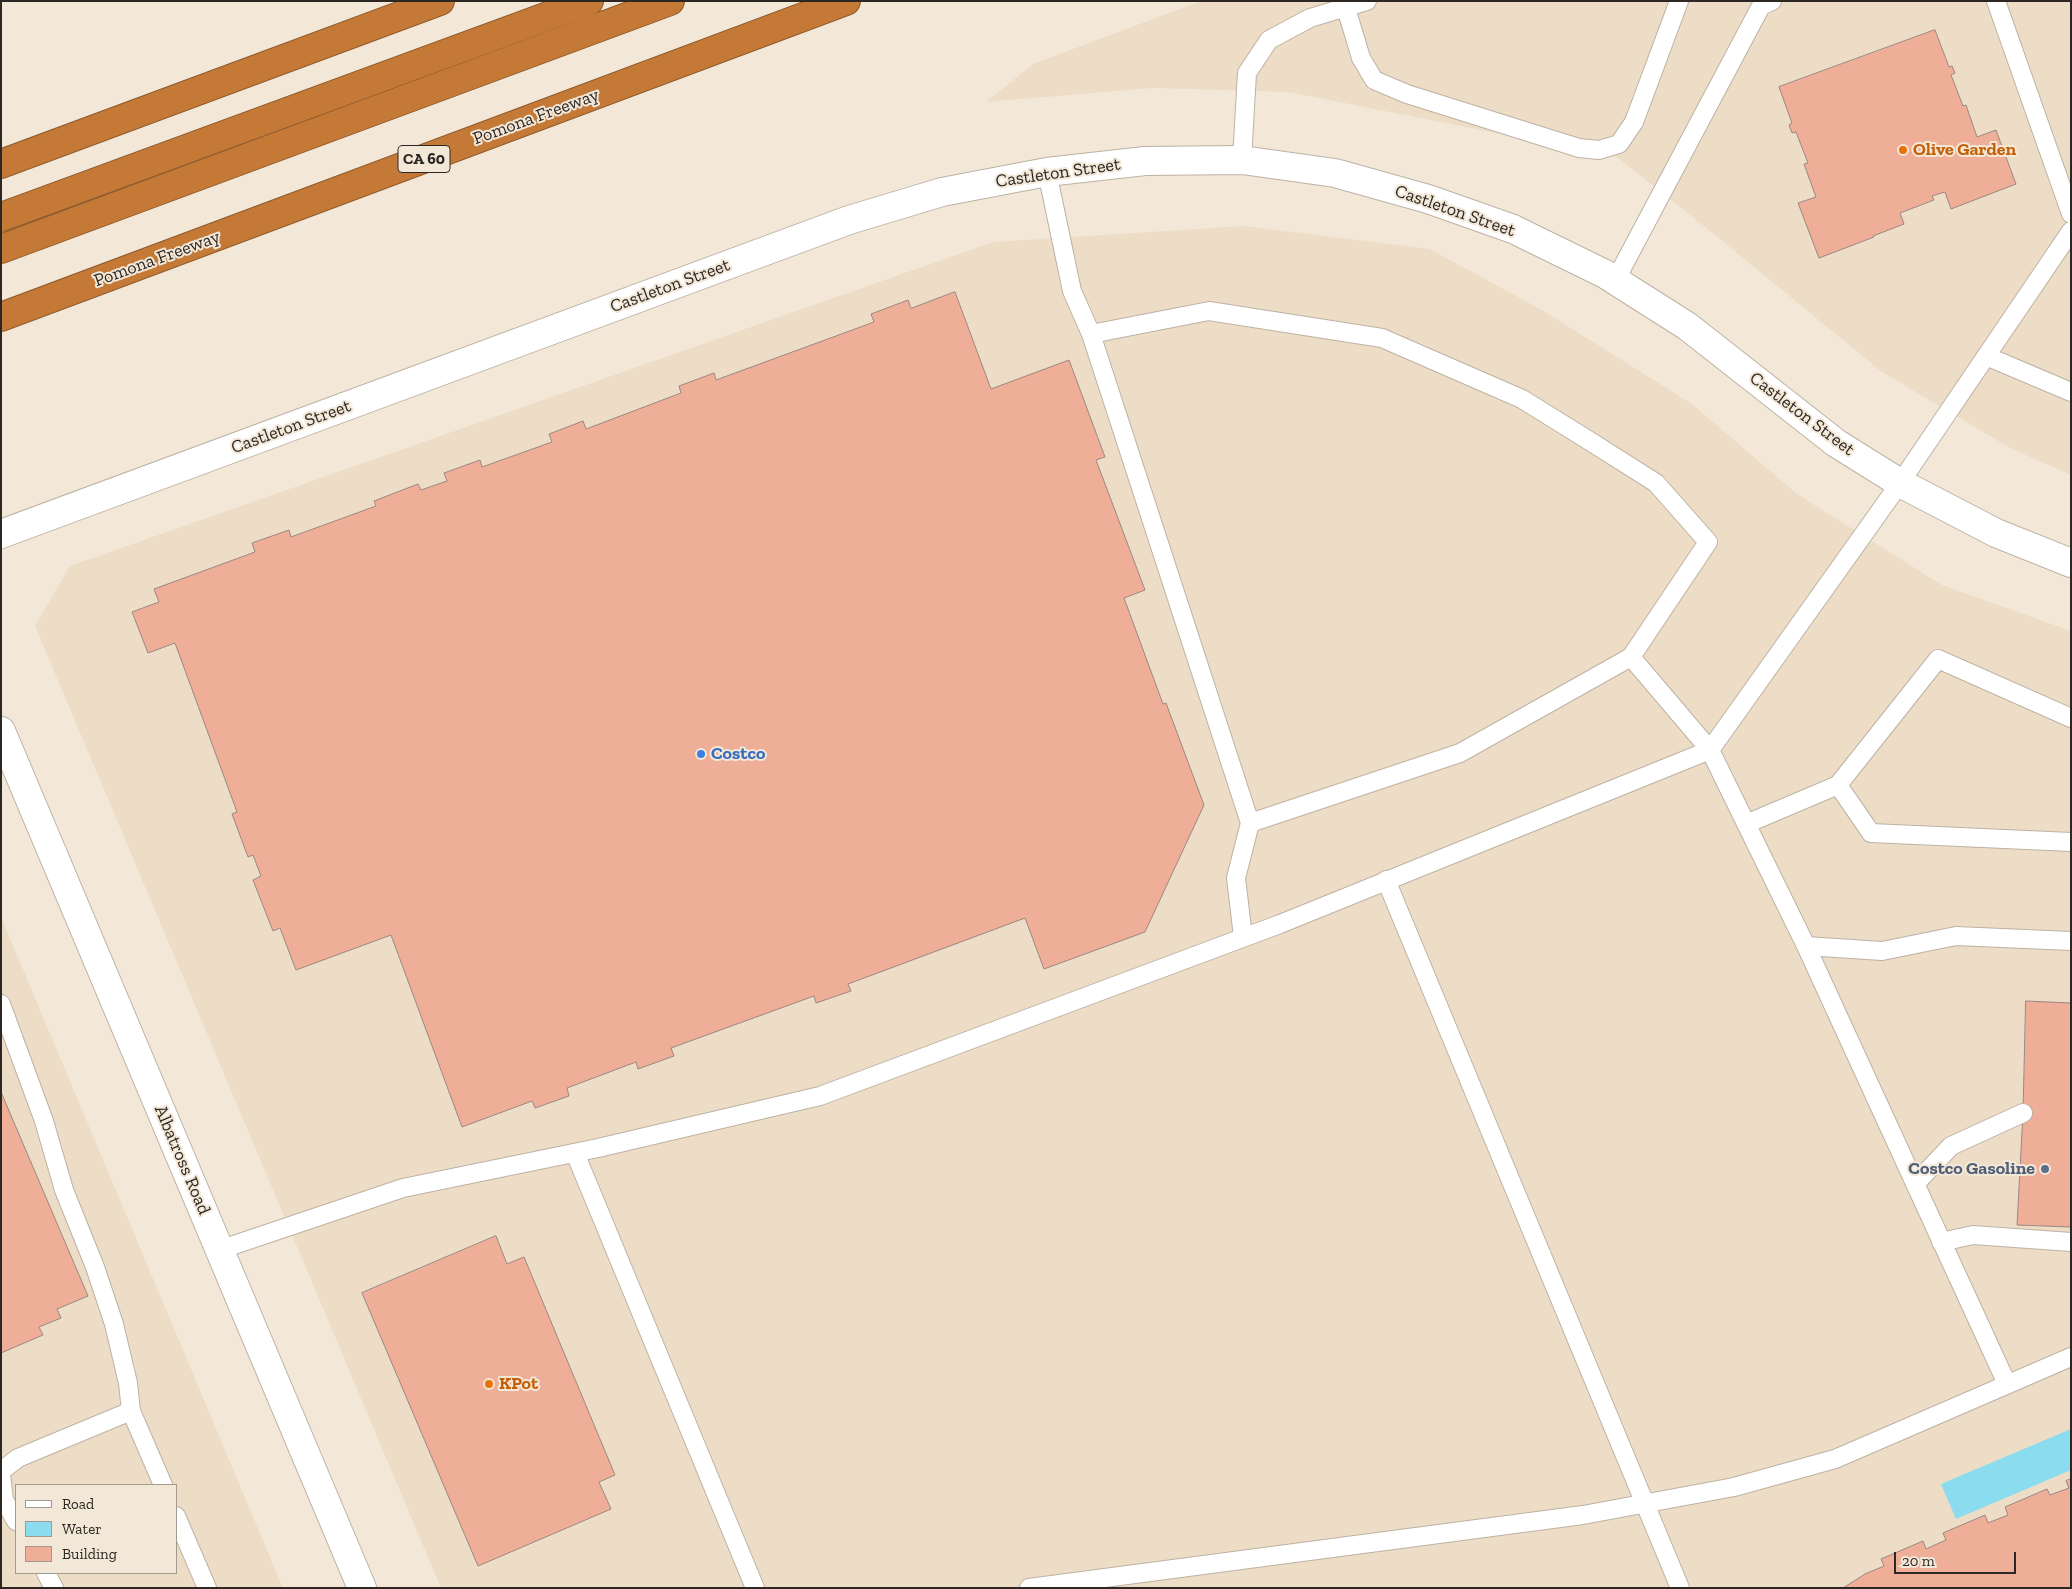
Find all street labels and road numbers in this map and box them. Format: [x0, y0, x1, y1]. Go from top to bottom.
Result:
street label: Pomona Freeway [470, 84, 602, 150]
road number: CA 60 [398, 146, 450, 172]
street label: Castleton Street [994, 154, 1122, 192]
street label: Castleton Street [1392, 180, 1518, 242]
street label: Pomona Freeway [91, 226, 223, 292]
street label: Castleton Street [607, 254, 733, 318]
street label: Castleton Street [1745, 367, 1859, 461]
street label: Castleton Street [228, 395, 354, 459]
street label: Albatross Road [149, 1102, 215, 1218]

